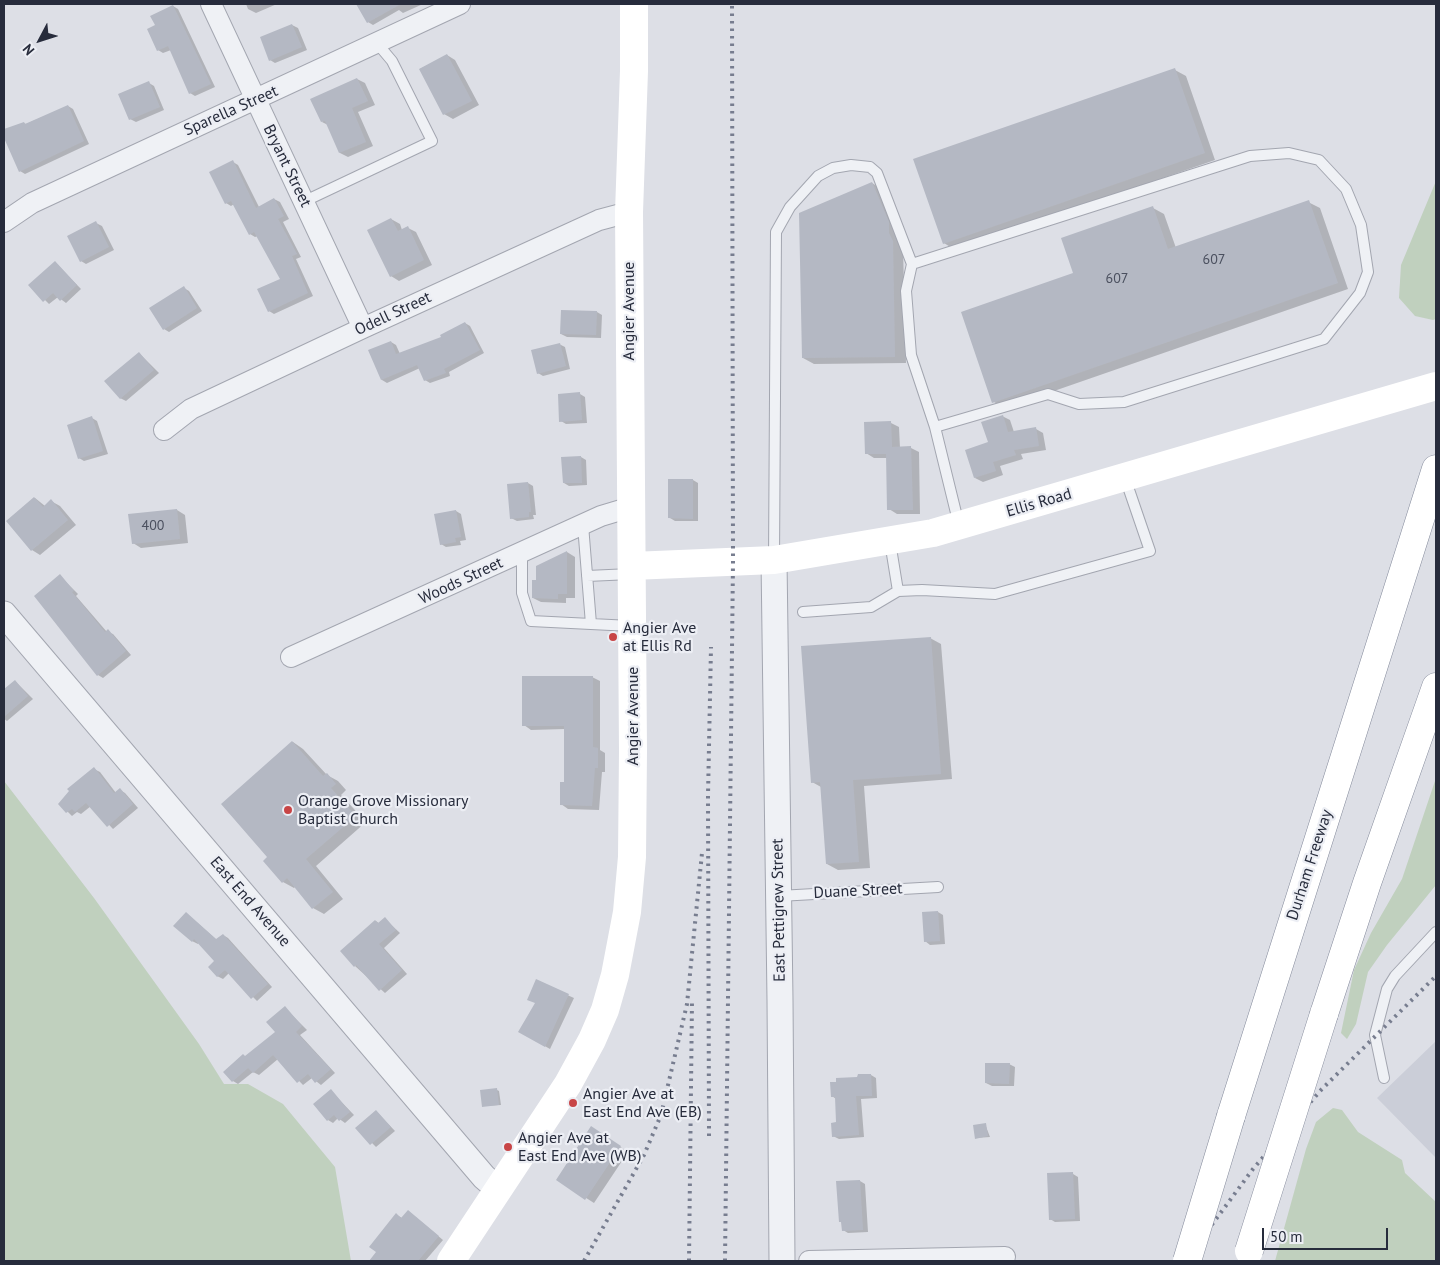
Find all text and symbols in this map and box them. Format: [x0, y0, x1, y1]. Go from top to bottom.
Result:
north arrow [15, 15, 65, 65]
text: N [19, 40, 38, 59]
street label: Sparella Street [181, 82, 281, 140]
street label: Bryant Street [259, 122, 315, 210]
house number: 607 [1203, 252, 1225, 268]
street label: Angier Avenue [619, 262, 639, 360]
house number: 607 [1106, 271, 1128, 287]
street label: Odell Street [352, 288, 434, 340]
street label: Ellis Road [1004, 485, 1074, 521]
house number: 400 [142, 518, 164, 534]
street label: Woods Street [416, 553, 506, 609]
place label: Angier Ave at Ellis Rd [623, 618, 696, 656]
marker: Angier Ave at Ellis Rd [607, 631, 619, 643]
street label: Angier Avenue [623, 667, 643, 765]
place label: Orange Grove Missionary Baptist Church [298, 791, 468, 829]
marker: Orange Grove Missionary Baptist Church [282, 804, 294, 816]
street label: Durham Freeway [1283, 807, 1337, 923]
street label: East Pettigrew Street [768, 838, 790, 982]
street label: East End Avenue [206, 853, 294, 951]
street label: Duane Street [813, 879, 903, 903]
place label: Angier Ave at East End Ave (EB) [583, 1084, 702, 1122]
marker: Angier Ave at East End Ave (EB) [567, 1097, 579, 1109]
place label: Angier Ave at East End Ave (WB) [518, 1128, 641, 1166]
marker: Angier Ave at East End Ave (WB) [502, 1141, 514, 1153]
scale bar [1265, 1218, 1391, 1250]
text: 50 m [1270, 1227, 1303, 1246]

